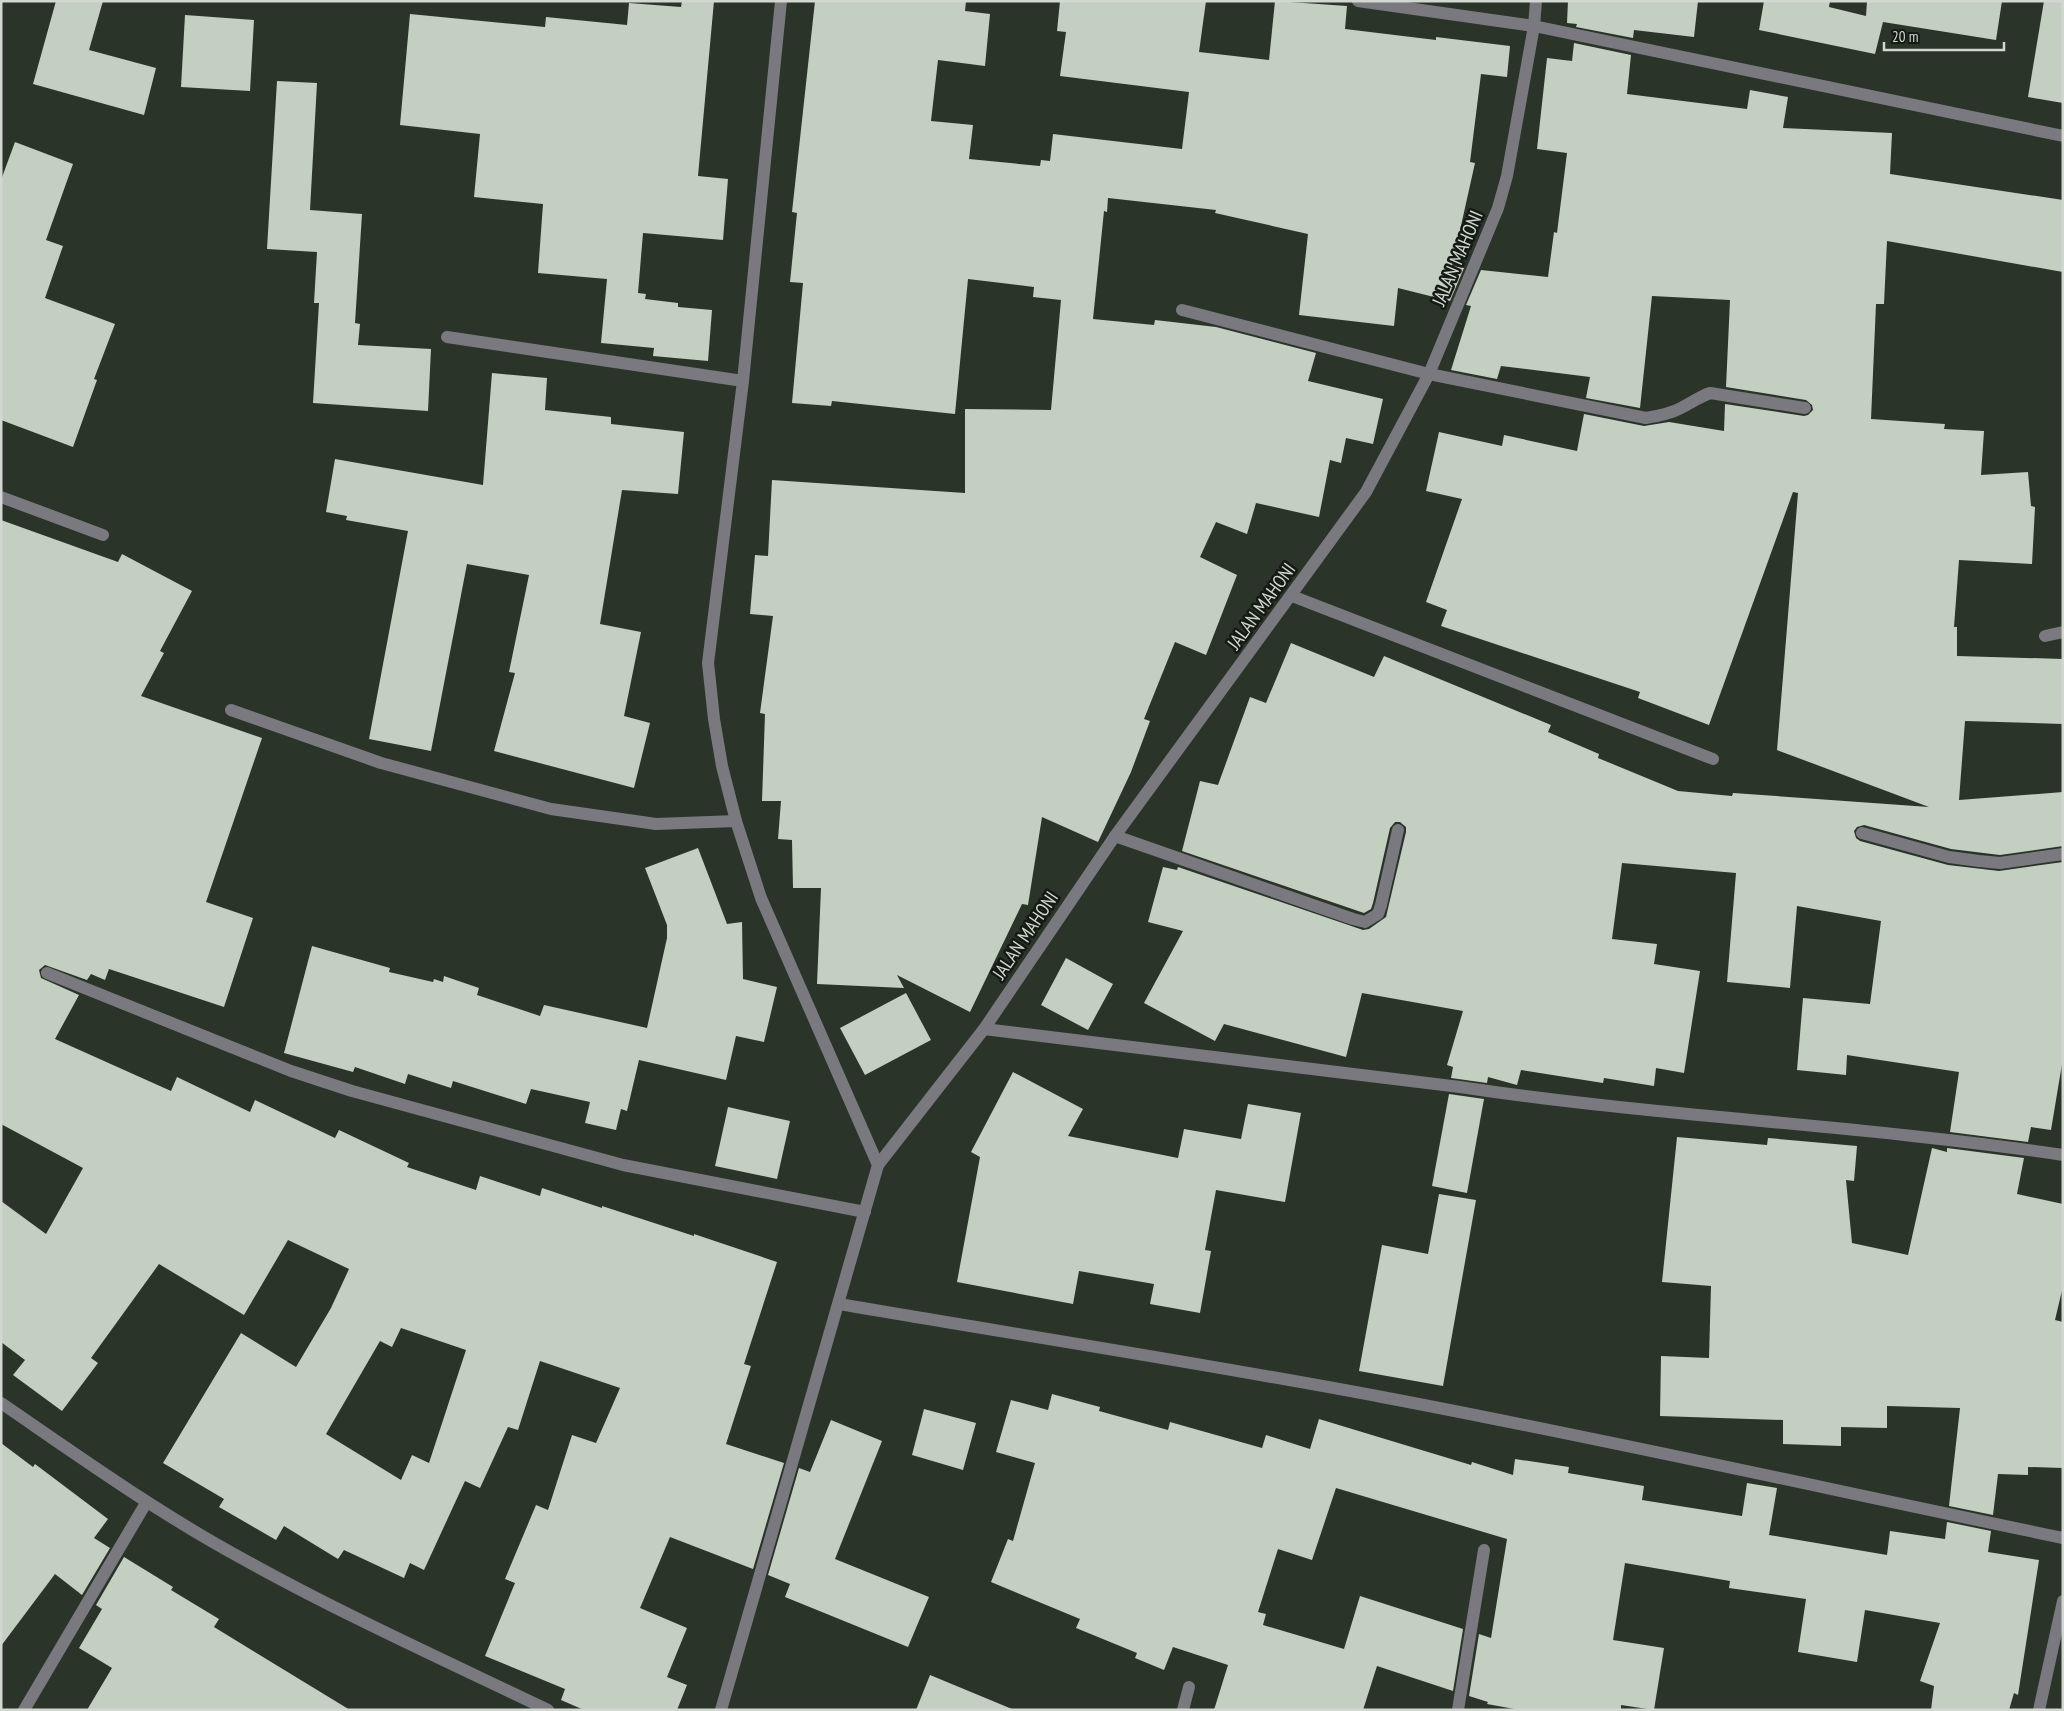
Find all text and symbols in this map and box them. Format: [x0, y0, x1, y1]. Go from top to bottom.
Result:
scale bar [1884, 20, 2004, 52]
text: 20 m [1892, 27, 1918, 46]
street label: JALAN MAHONI [1426, 207, 1488, 310]
street label: JALAN MAHONI [1221, 558, 1300, 655]
street label: JALAN MAHONI [986, 886, 1063, 984]

